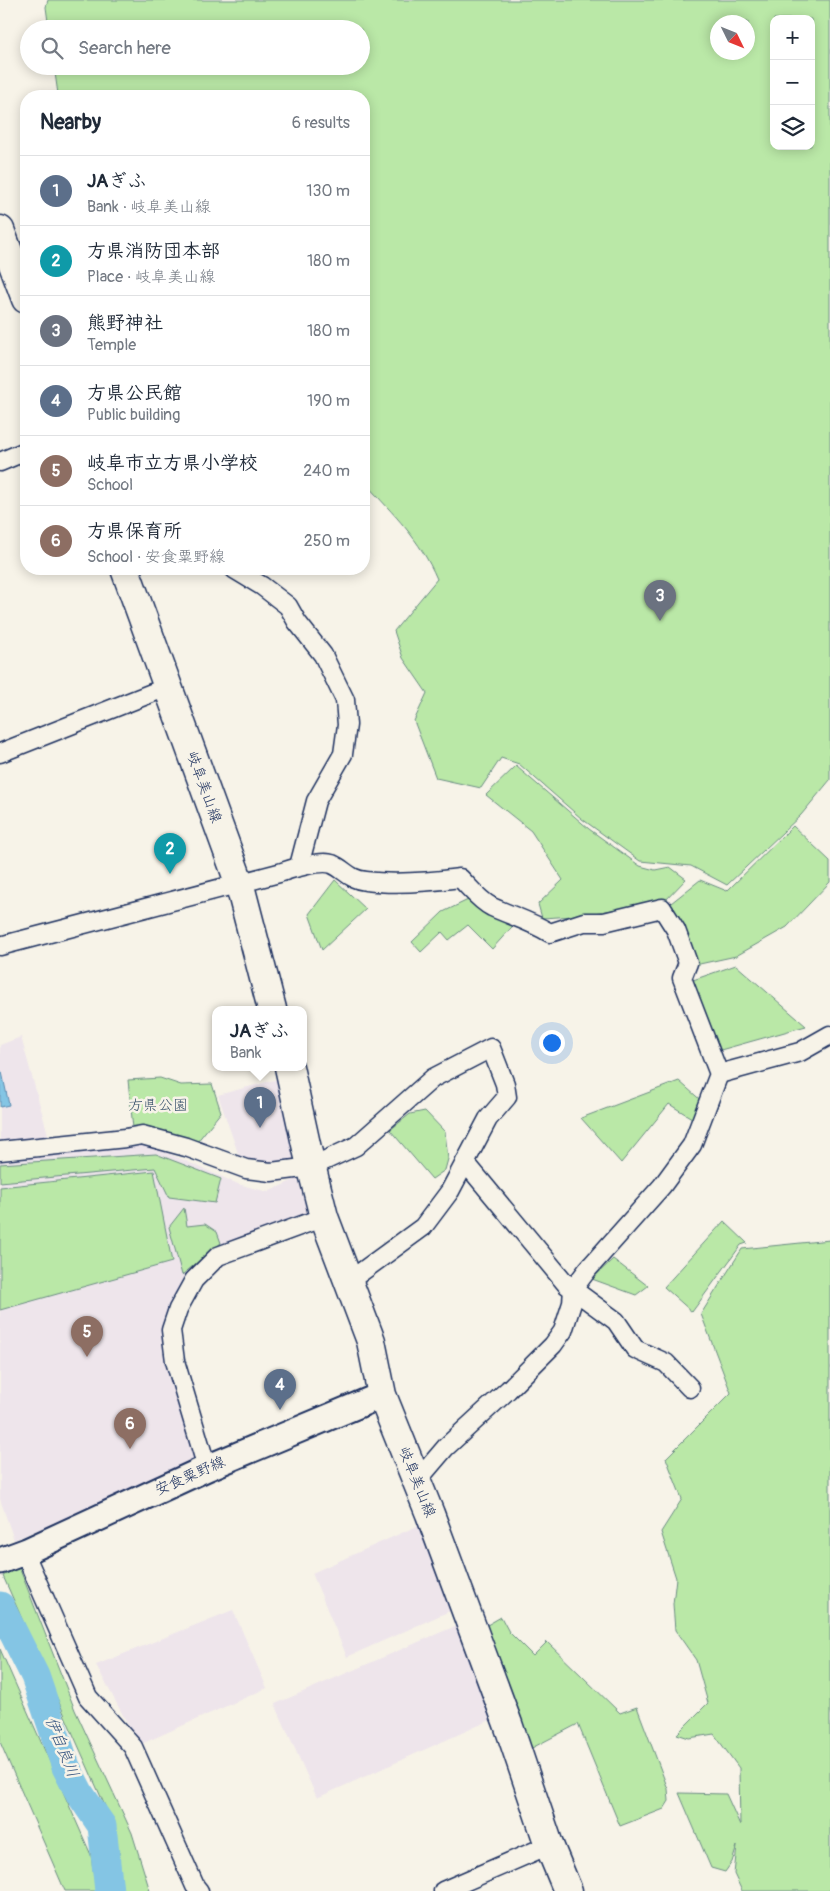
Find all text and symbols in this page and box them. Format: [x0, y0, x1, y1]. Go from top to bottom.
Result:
north arrow [710, 15, 755, 60]
map controls [770, 15, 815, 150]
button: + [770, 15, 815, 60]
search box [20, 20, 370, 75]
icon: search [38, 34, 66, 62]
text: Search here [78, 36, 171, 60]
button: − [770, 60, 815, 105]
button: layers [770, 105, 815, 150]
text: Nearby [40, 109, 101, 136]
text: 6 results [292, 113, 350, 133]
text: JAぎふ [87, 169, 146, 193]
text: 1 [53, 181, 59, 201]
text: 130 m [306, 181, 350, 201]
text: Bank · 岐阜美山線 [87, 197, 211, 217]
text: 方県消防団本部 [87, 239, 220, 263]
text: 2 [52, 251, 60, 271]
text: 180 m [307, 251, 350, 271]
text: Place · 岐阜美山線 [87, 267, 215, 287]
text: 熊野神社 [87, 311, 163, 335]
text: 3 [52, 321, 60, 341]
text: 180 m [307, 321, 350, 341]
text: Temple [87, 335, 136, 355]
text: 方県公民館 [87, 381, 182, 405]
text: 4 [51, 391, 61, 411]
text: 190 m [307, 391, 350, 411]
text: Public building [87, 405, 180, 425]
text: 岐阜市立方県小学校 [87, 451, 258, 475]
text: 5 [52, 461, 60, 481]
text: 240 m [303, 461, 350, 481]
text: School [87, 475, 133, 495]
text: 方県保育所 [87, 519, 182, 543]
text: 6 [51, 531, 61, 551]
text: 250 m [304, 531, 350, 551]
text: School · 安食粟野線 [87, 547, 225, 567]
pin: 3 [644, 580, 676, 621]
street label: 岐阜美山線 [182, 749, 226, 825]
pin: 2 [154, 833, 186, 874]
popup [212, 1006, 307, 1071]
text: JAぎふ [230, 1019, 289, 1043]
your location [539, 1030, 565, 1056]
text: Bank [230, 1043, 262, 1063]
pin: 1 [244, 1087, 276, 1128]
park label: 方県公園 [128, 1096, 188, 1115]
pin: 5 [71, 1316, 103, 1357]
pin: 4 [264, 1369, 296, 1410]
pin: 6 [114, 1408, 146, 1449]
street label: 岐阜美山線 [394, 1444, 440, 1520]
street label: 安食粟野線 [152, 1452, 228, 1500]
water label: 伊自良川 [41, 1714, 83, 1780]

